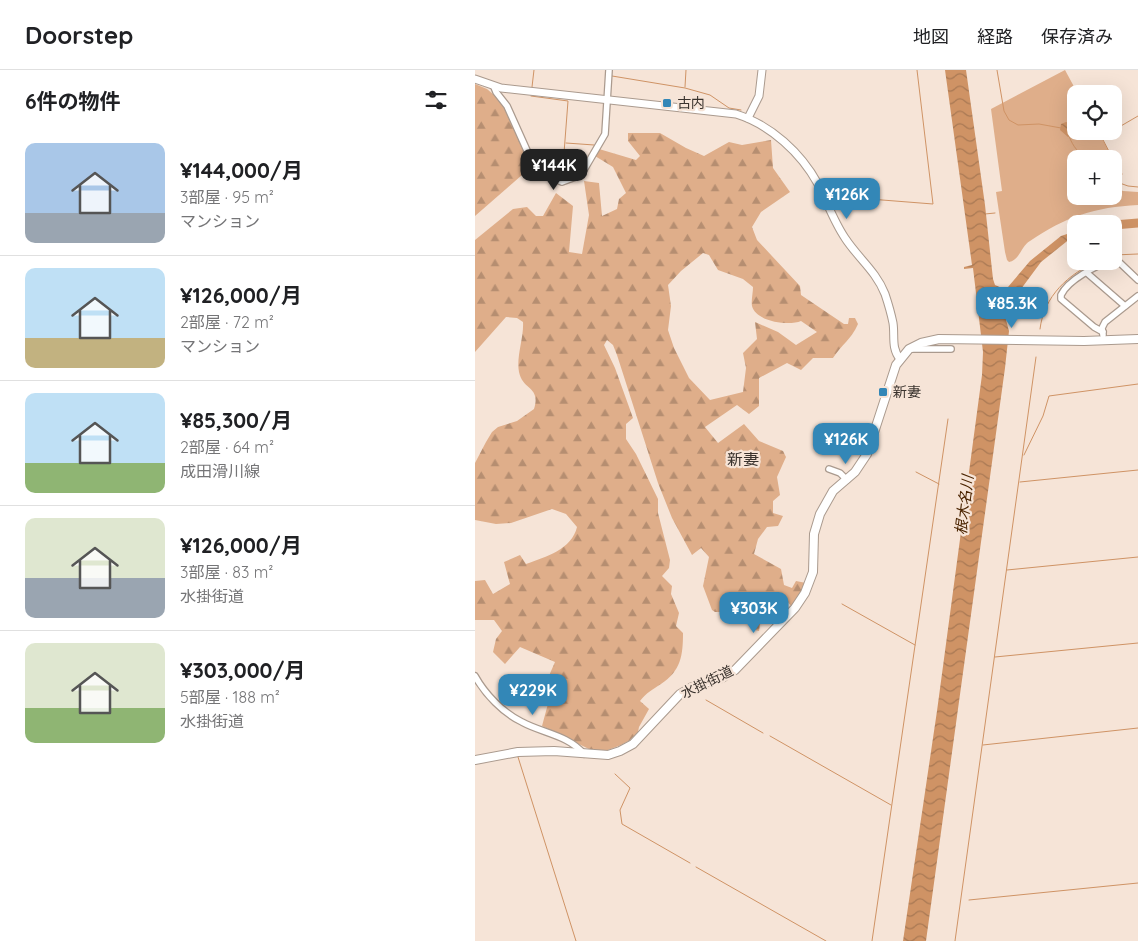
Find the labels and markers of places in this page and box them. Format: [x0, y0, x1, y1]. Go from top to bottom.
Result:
place label: 古内 [677, 94, 705, 112]
marker: 古内 [661, 97, 673, 109]
pin: ¥144K [519, 148, 589, 191]
pin: ¥126K [812, 178, 882, 220]
pin: ¥85.3K [971, 286, 1053, 329]
place label: 新妻 [893, 383, 921, 401]
marker: 新妻 [877, 386, 889, 398]
pin: ¥126K [811, 422, 881, 465]
pin: ¥303K [719, 592, 789, 634]
pin: ¥229K [498, 674, 568, 716]

